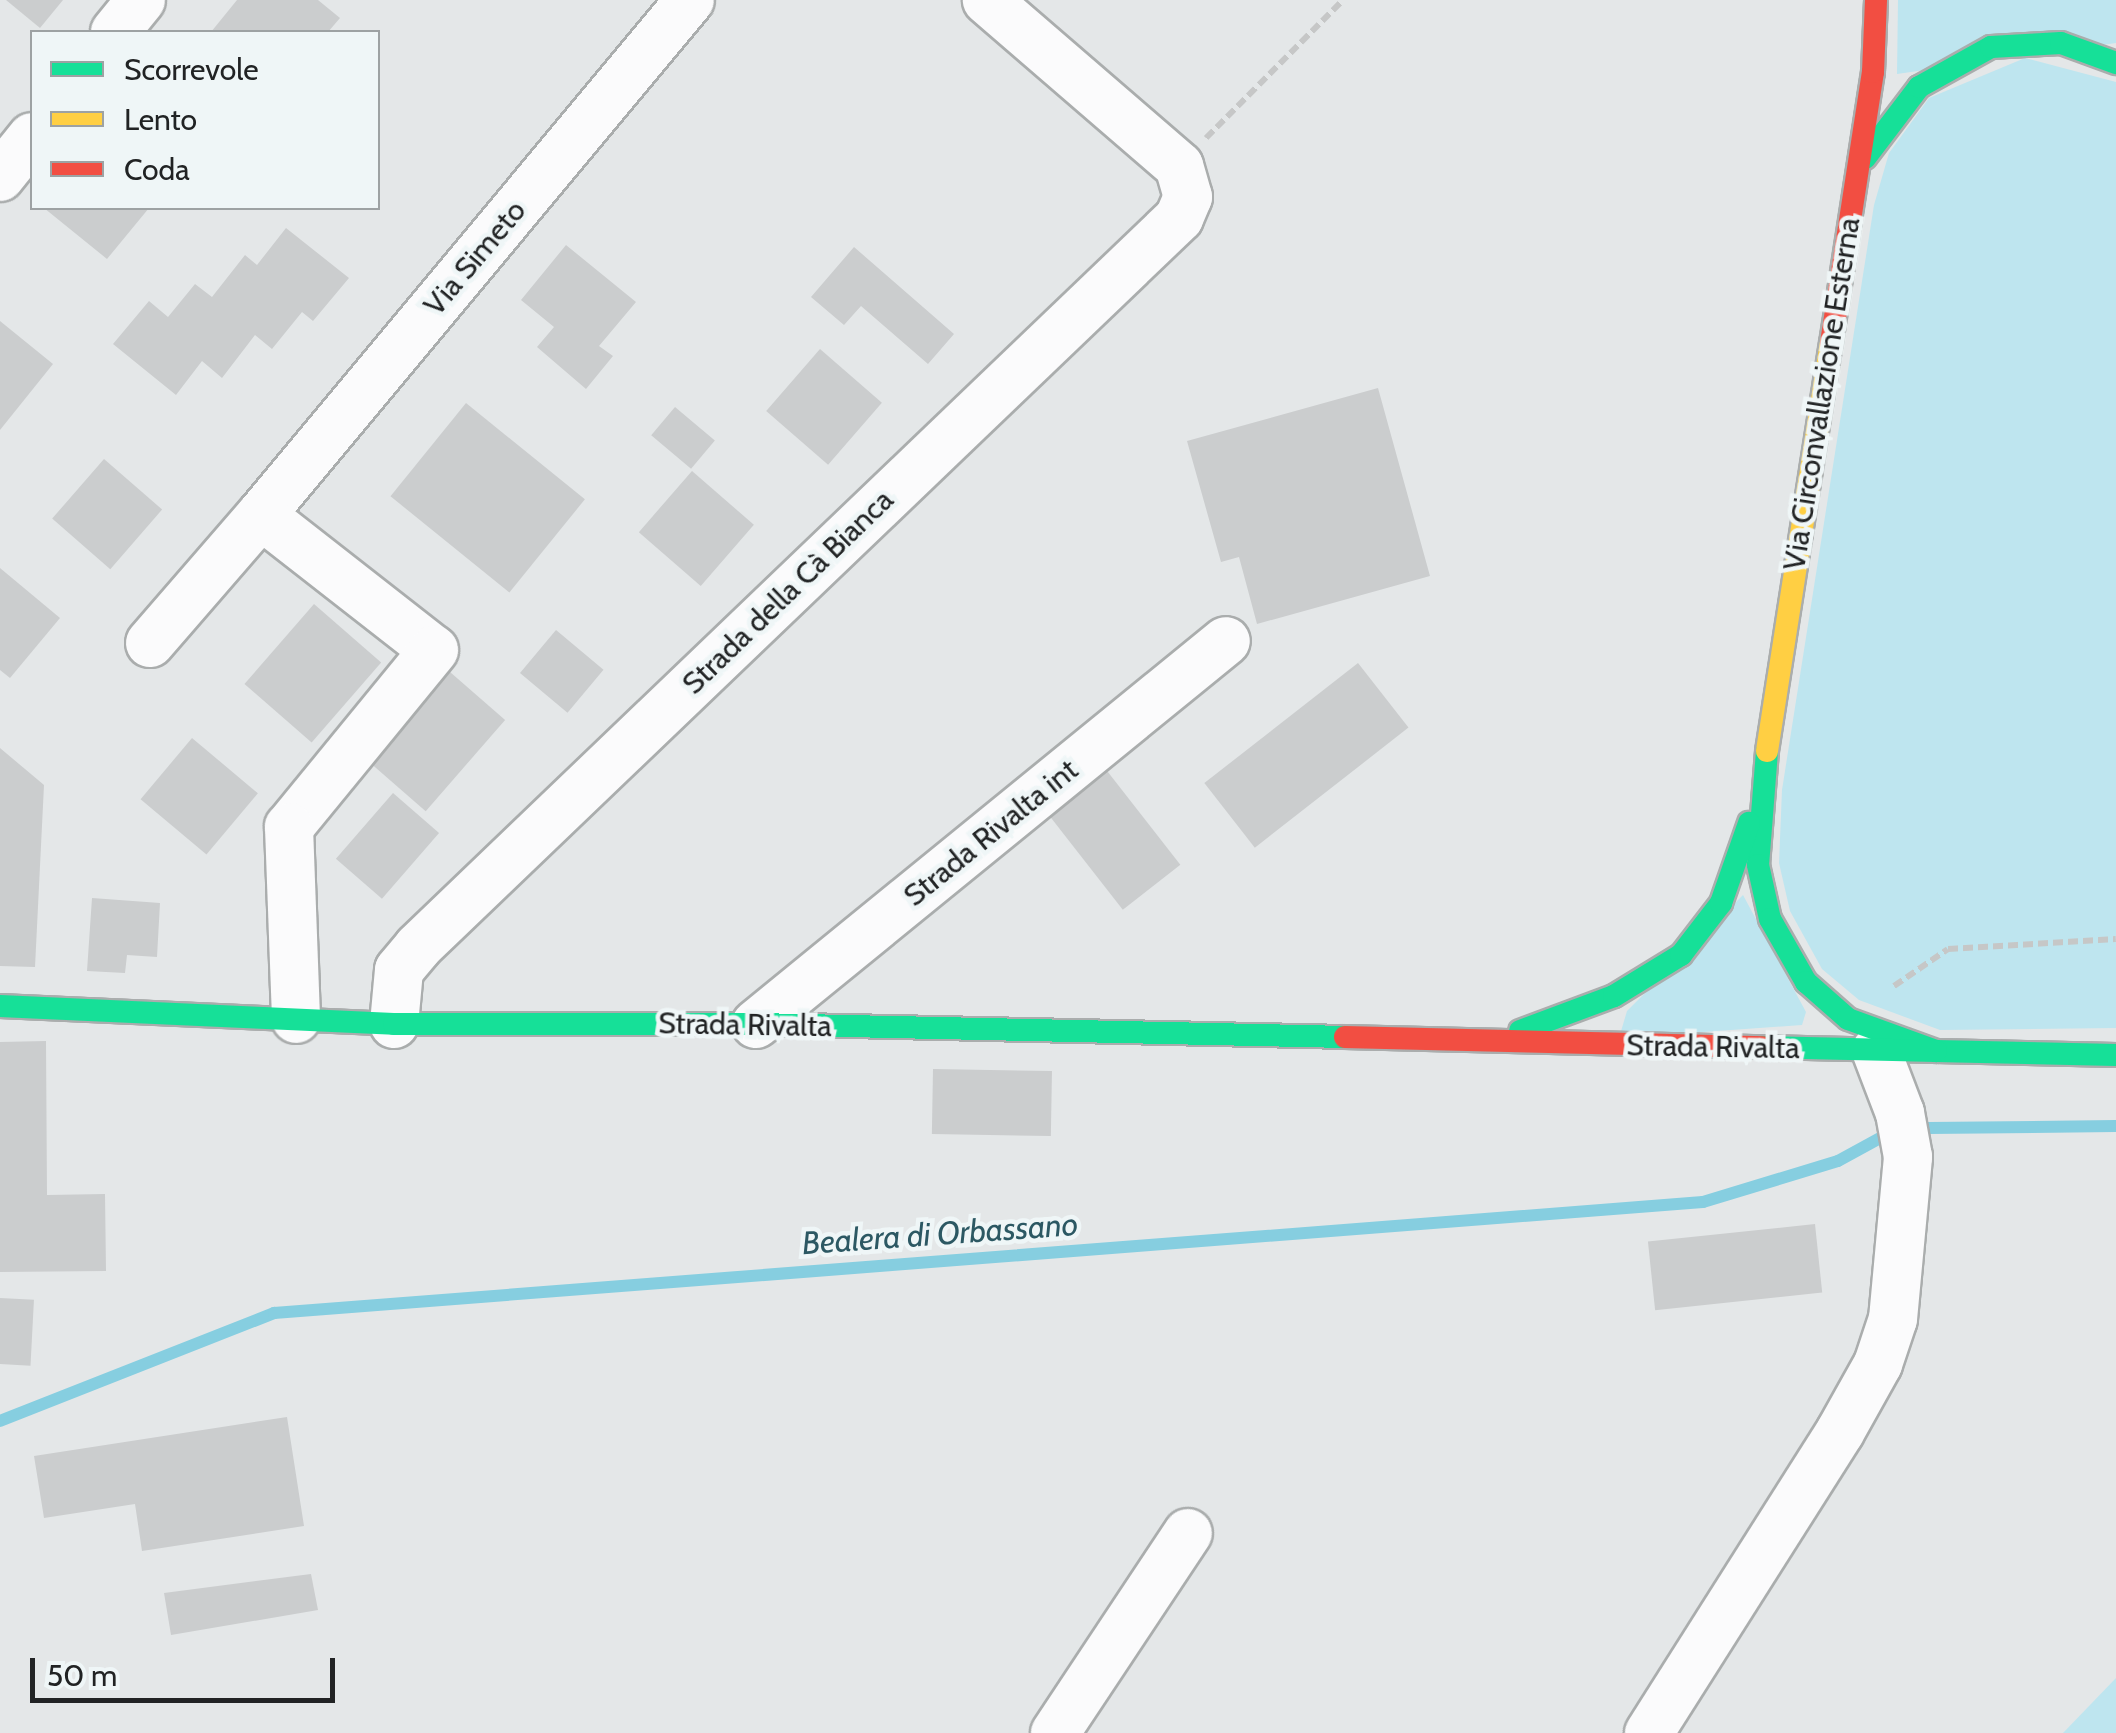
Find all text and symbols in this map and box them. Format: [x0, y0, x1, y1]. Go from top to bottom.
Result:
legend [30, 30, 380, 210]
text: Scorrevole [124, 51, 259, 88]
text: Lento [124, 101, 197, 138]
text: Coda [124, 151, 190, 188]
street label: Via Simeto [417, 193, 533, 323]
street label: Via Circonvallazione Esterna [1776, 215, 1868, 573]
street label: Strada della Cà Bianca [675, 482, 901, 702]
street label: Strada Rivalta int [897, 752, 1085, 914]
street label: Strada Rivalta [658, 1005, 832, 1045]
street label: Strada Rivalta [1626, 1027, 1800, 1067]
water label: Bealera di Orbassano [801, 1205, 1079, 1263]
scale bar [35, 1638, 340, 1700]
text: 50 m [47, 1657, 117, 1694]

